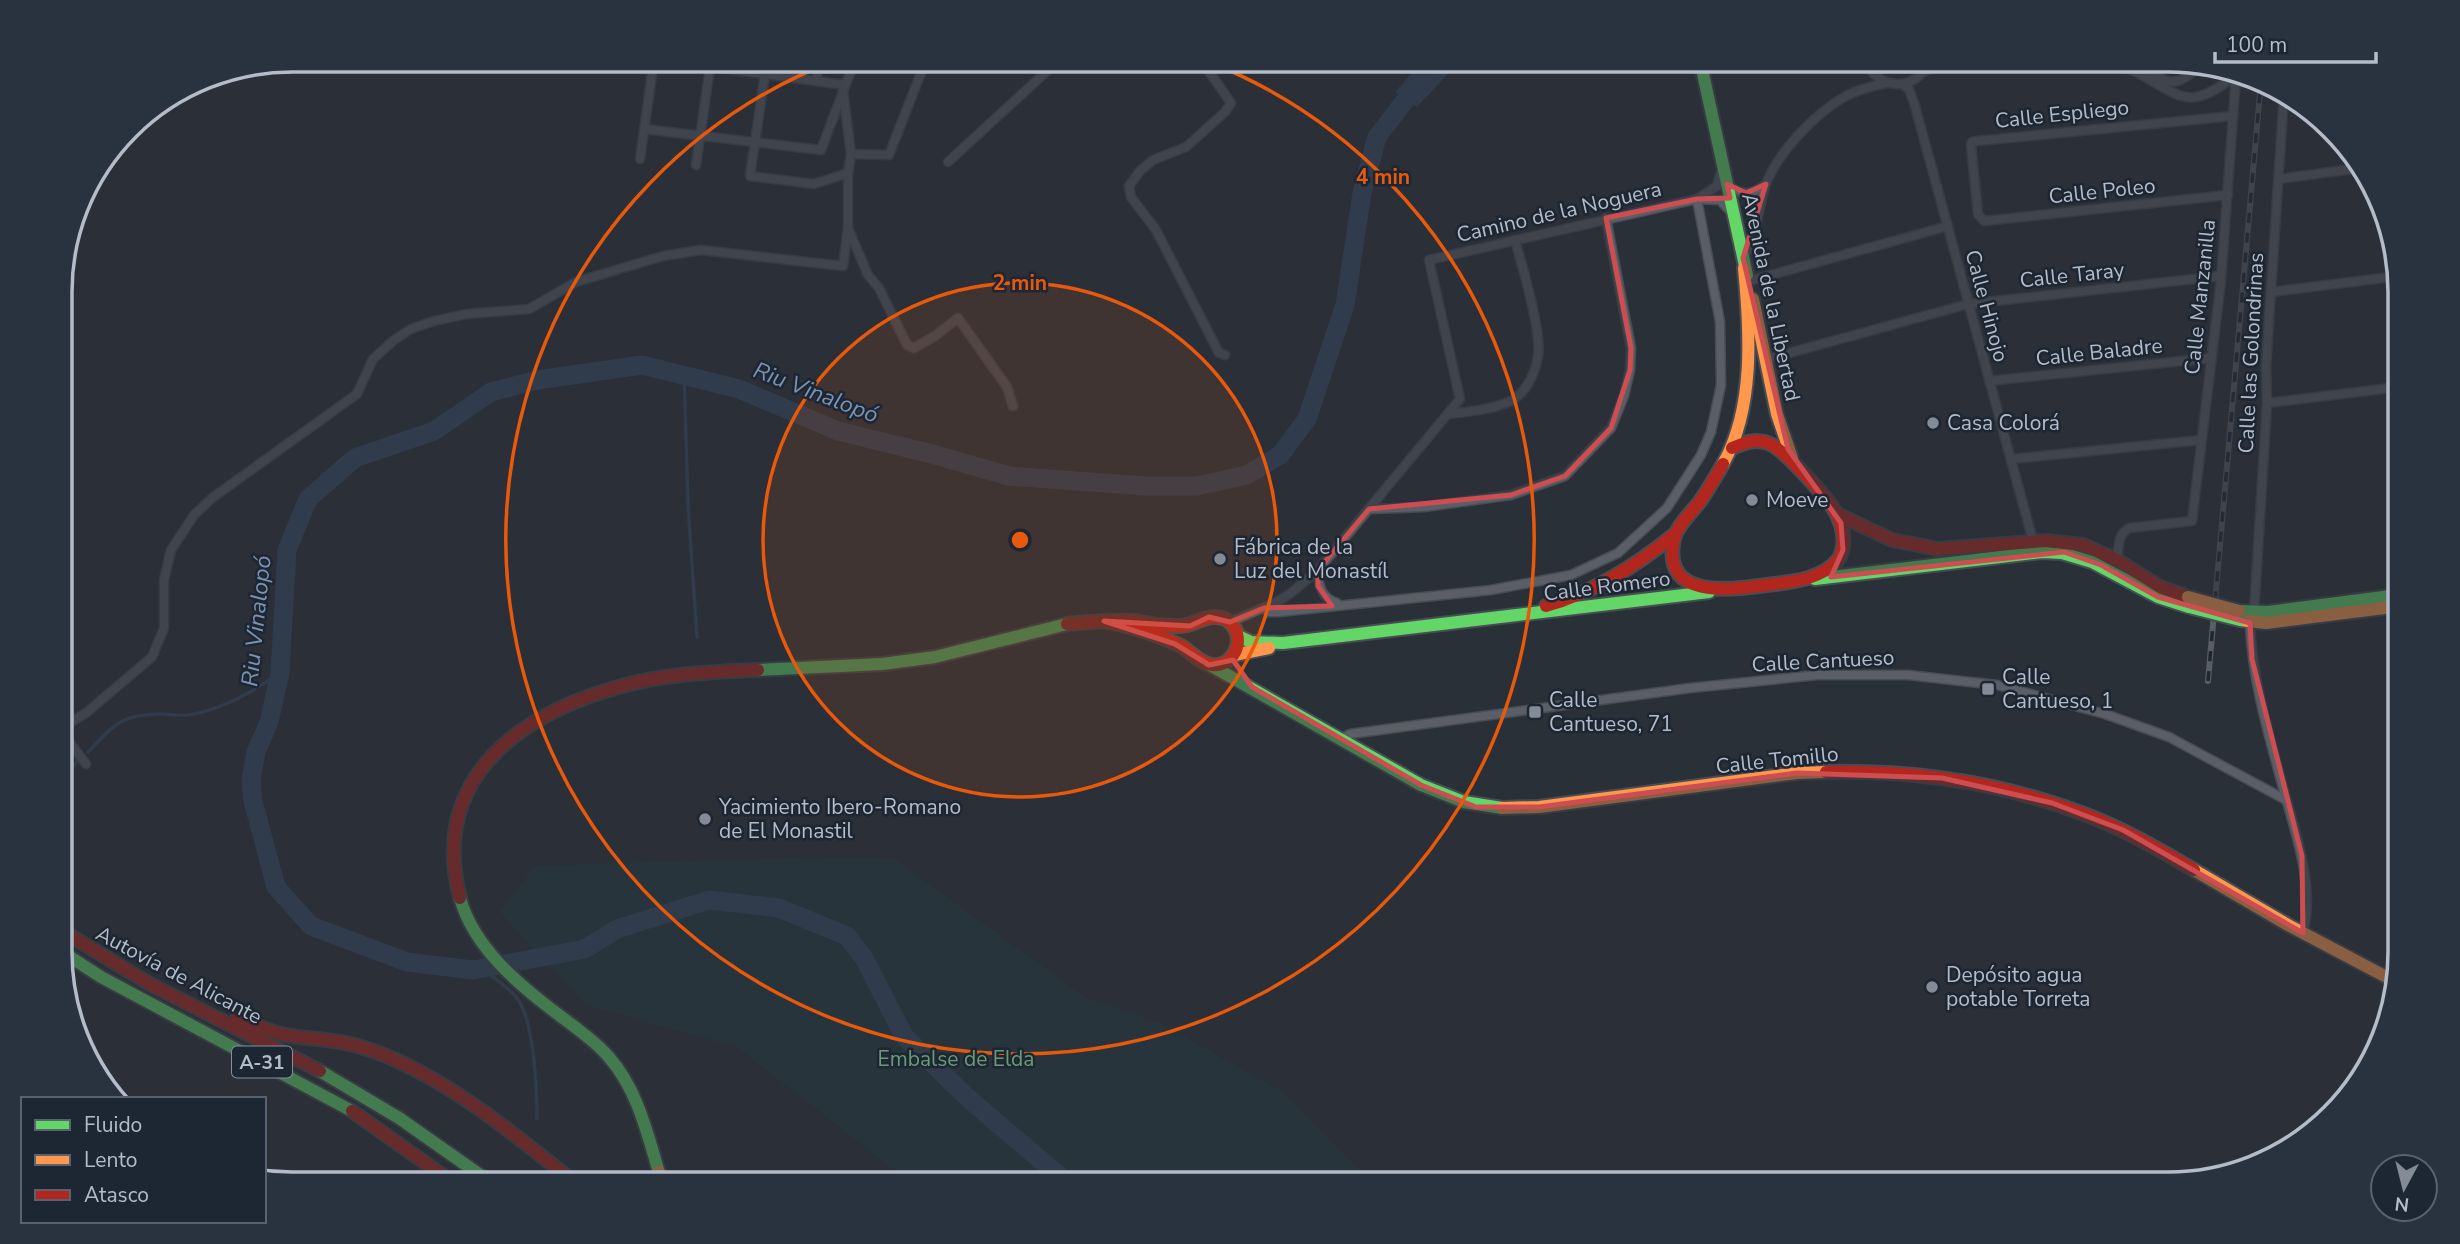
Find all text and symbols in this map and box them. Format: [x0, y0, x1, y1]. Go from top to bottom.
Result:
scale bar [2215, 21, 2376, 65]
text: 100 m [2226, 31, 2287, 59]
street label: Calle Espliego [1994, 93, 2130, 135]
text: 4 min [1356, 163, 1410, 191]
street label: Calle Poleo [2047, 171, 2157, 211]
street label: Camino de la Noguera [1454, 175, 1664, 249]
street label: Avenida de la Libertad [1735, 190, 1807, 404]
street label: Calle Manzanilla [2178, 218, 2222, 376]
street label: Calle Hinojo [1959, 247, 2015, 365]
street label: Calle las Golondrinas [2232, 252, 2270, 454]
street label: Calle Taray [2018, 256, 2126, 294]
text: 2 min [993, 269, 1047, 297]
street label: Calle Baladre [2034, 331, 2164, 373]
water label: Riu Vinalopó [749, 354, 883, 431]
place label: Casa Colorá [1947, 409, 2060, 437]
marker: Casa Colorá [1925, 415, 1941, 431]
place label: Moeve [1766, 486, 1829, 514]
marker: Moeve [1744, 492, 1760, 508]
centre of rings [1008, 528, 1032, 552]
place label: Fábrica de la Luz del Monastíl [1234, 533, 1389, 585]
marker: Fábrica de la Luz del Monastíl [1212, 551, 1228, 567]
water label: Riu Vinalopó [234, 554, 279, 688]
street label: Calle Romero [1542, 564, 1672, 608]
street label: Calle Cantueso [1751, 643, 1895, 679]
place label: Calle Cantueso, 1 [2002, 663, 2113, 715]
marker: Calle Cantueso, 1 [1980, 681, 1996, 697]
place label: Calle Cantueso, 71 [1549, 686, 1673, 738]
marker: Calle Cantueso, 71 [1527, 704, 1543, 720]
street label: Calle Tomillo [1714, 740, 1840, 780]
place label: Yacimiento Ibero-Romano de El Monastil [718, 793, 961, 845]
marker: Yacimiento Ibero-Romano de El Monastil [697, 811, 713, 827]
street label: Autovía de Alicante [91, 919, 267, 1031]
place label: Depósito agua potable Torreta [1946, 961, 2090, 1013]
marker: Depósito agua potable Torreta [1924, 979, 1940, 995]
park label: Embalse de Elda [878, 1045, 1034, 1073]
road number: A-31 [232, 1046, 292, 1078]
legend [21, 1097, 266, 1223]
text: Fluido [84, 1111, 142, 1139]
text: Lento [84, 1146, 137, 1174]
north arrow [2369, 1153, 2439, 1223]
text: Atasco [84, 1181, 149, 1209]
text: N [2393, 1190, 2411, 1218]

